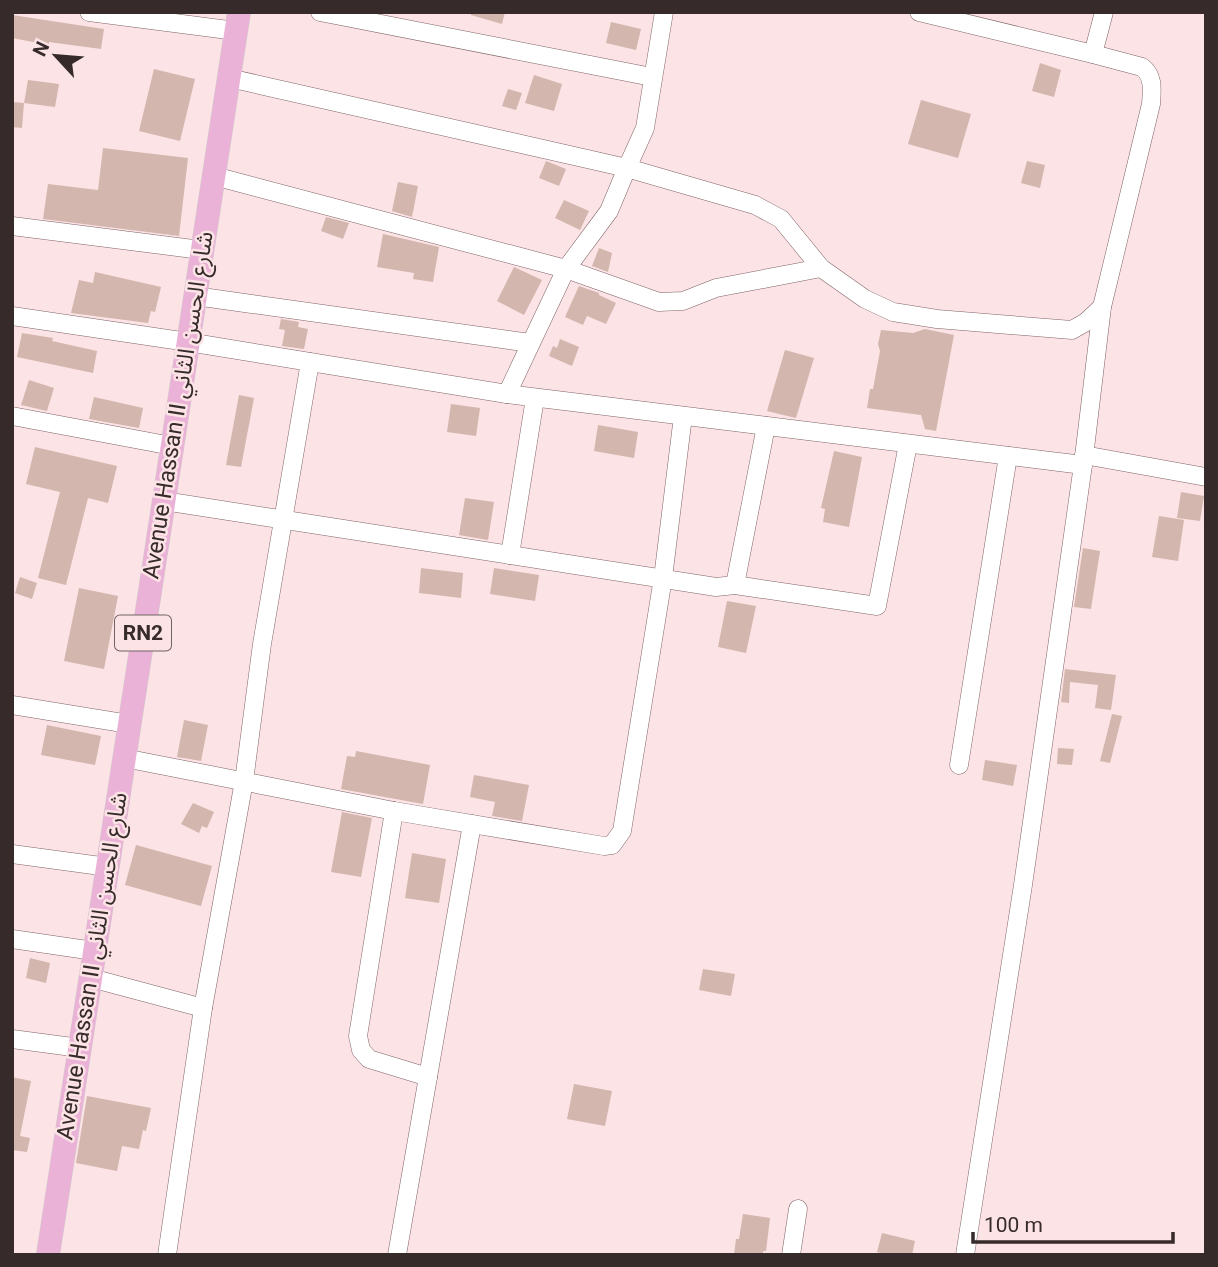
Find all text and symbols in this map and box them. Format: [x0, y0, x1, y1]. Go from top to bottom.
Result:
north arrow [21, 21, 91, 91]
text: N [28, 38, 54, 60]
street label: Avenue Hassan II شارع الحسن الثاني [137, 229, 222, 581]
road number: RN2 [115, 616, 171, 650]
street label: Avenue Hassan II شارع الحسن الثاني [51, 790, 136, 1142]
scale bar [973, 1200, 1172, 1244]
text: 100 m [984, 1213, 1043, 1237]

